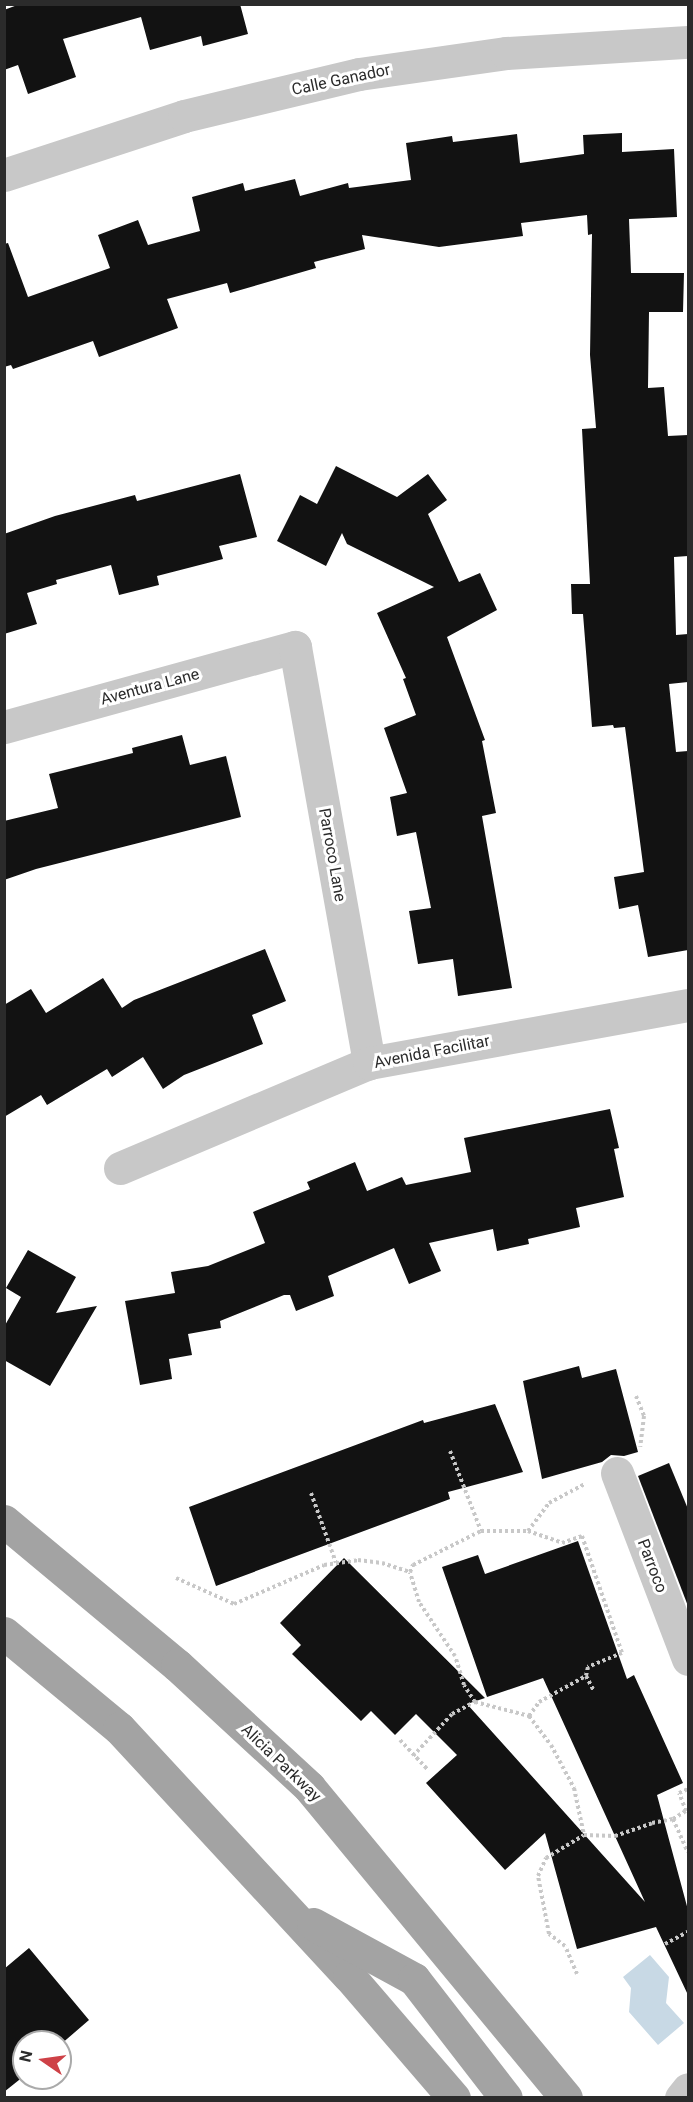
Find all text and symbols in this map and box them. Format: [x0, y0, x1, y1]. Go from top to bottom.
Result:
street label: Calle Ganador [290, 60, 392, 100]
street label: Aventura Lane [98, 665, 202, 709]
street label: Parroco Lane [314, 807, 350, 903]
street label: Avenida Facilitar [373, 1031, 491, 1073]
street label: Parroco [633, 1536, 671, 1596]
street label: Alicia Parkway [237, 1720, 325, 1806]
north arrow [12, 2030, 72, 2090]
text: N [15, 2049, 36, 2064]

